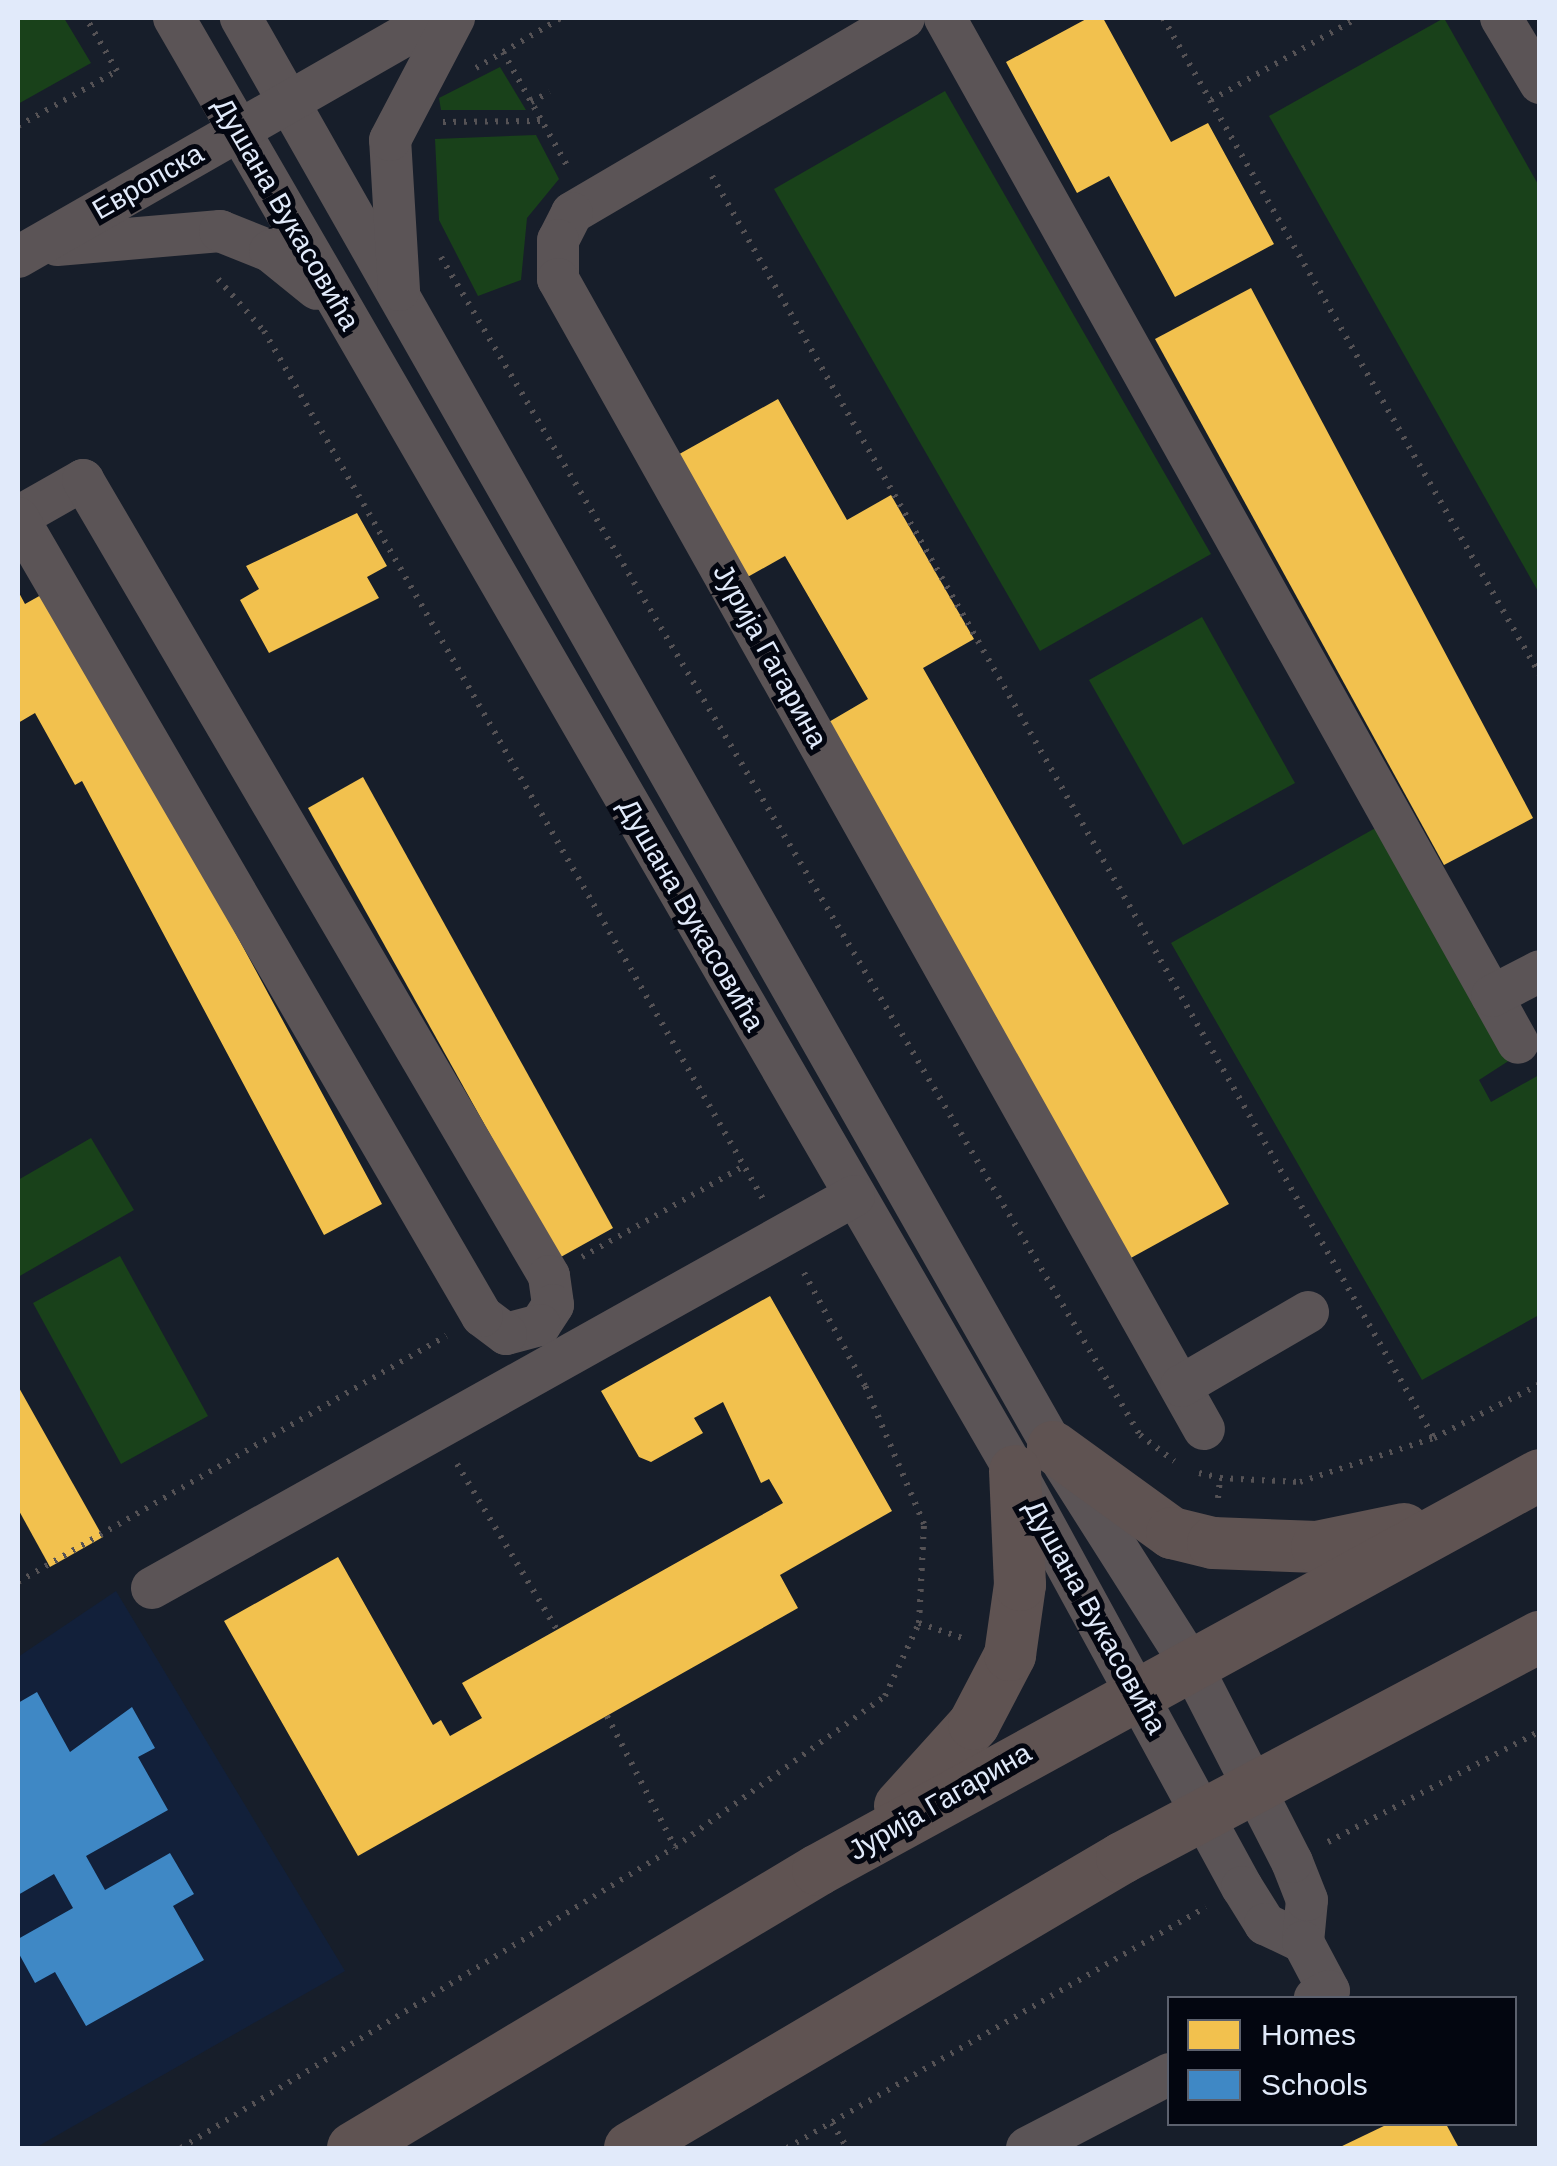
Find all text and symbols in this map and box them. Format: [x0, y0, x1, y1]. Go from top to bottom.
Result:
street label: Душана Вукасовића [206, 92, 366, 336]
street label: Европска [87, 137, 209, 227]
street label: Јурија Гагарина [706, 558, 834, 754]
street label: Душана Вукасовића [611, 793, 771, 1037]
street label: Душана Вукасовића [1017, 1494, 1173, 1740]
street label: Јурија Гагарина [843, 1736, 1037, 1868]
legend [1167, 1996, 1517, 2126]
text: Homes [1261, 2018, 1356, 2051]
text: Schools [1261, 2068, 1368, 2101]

